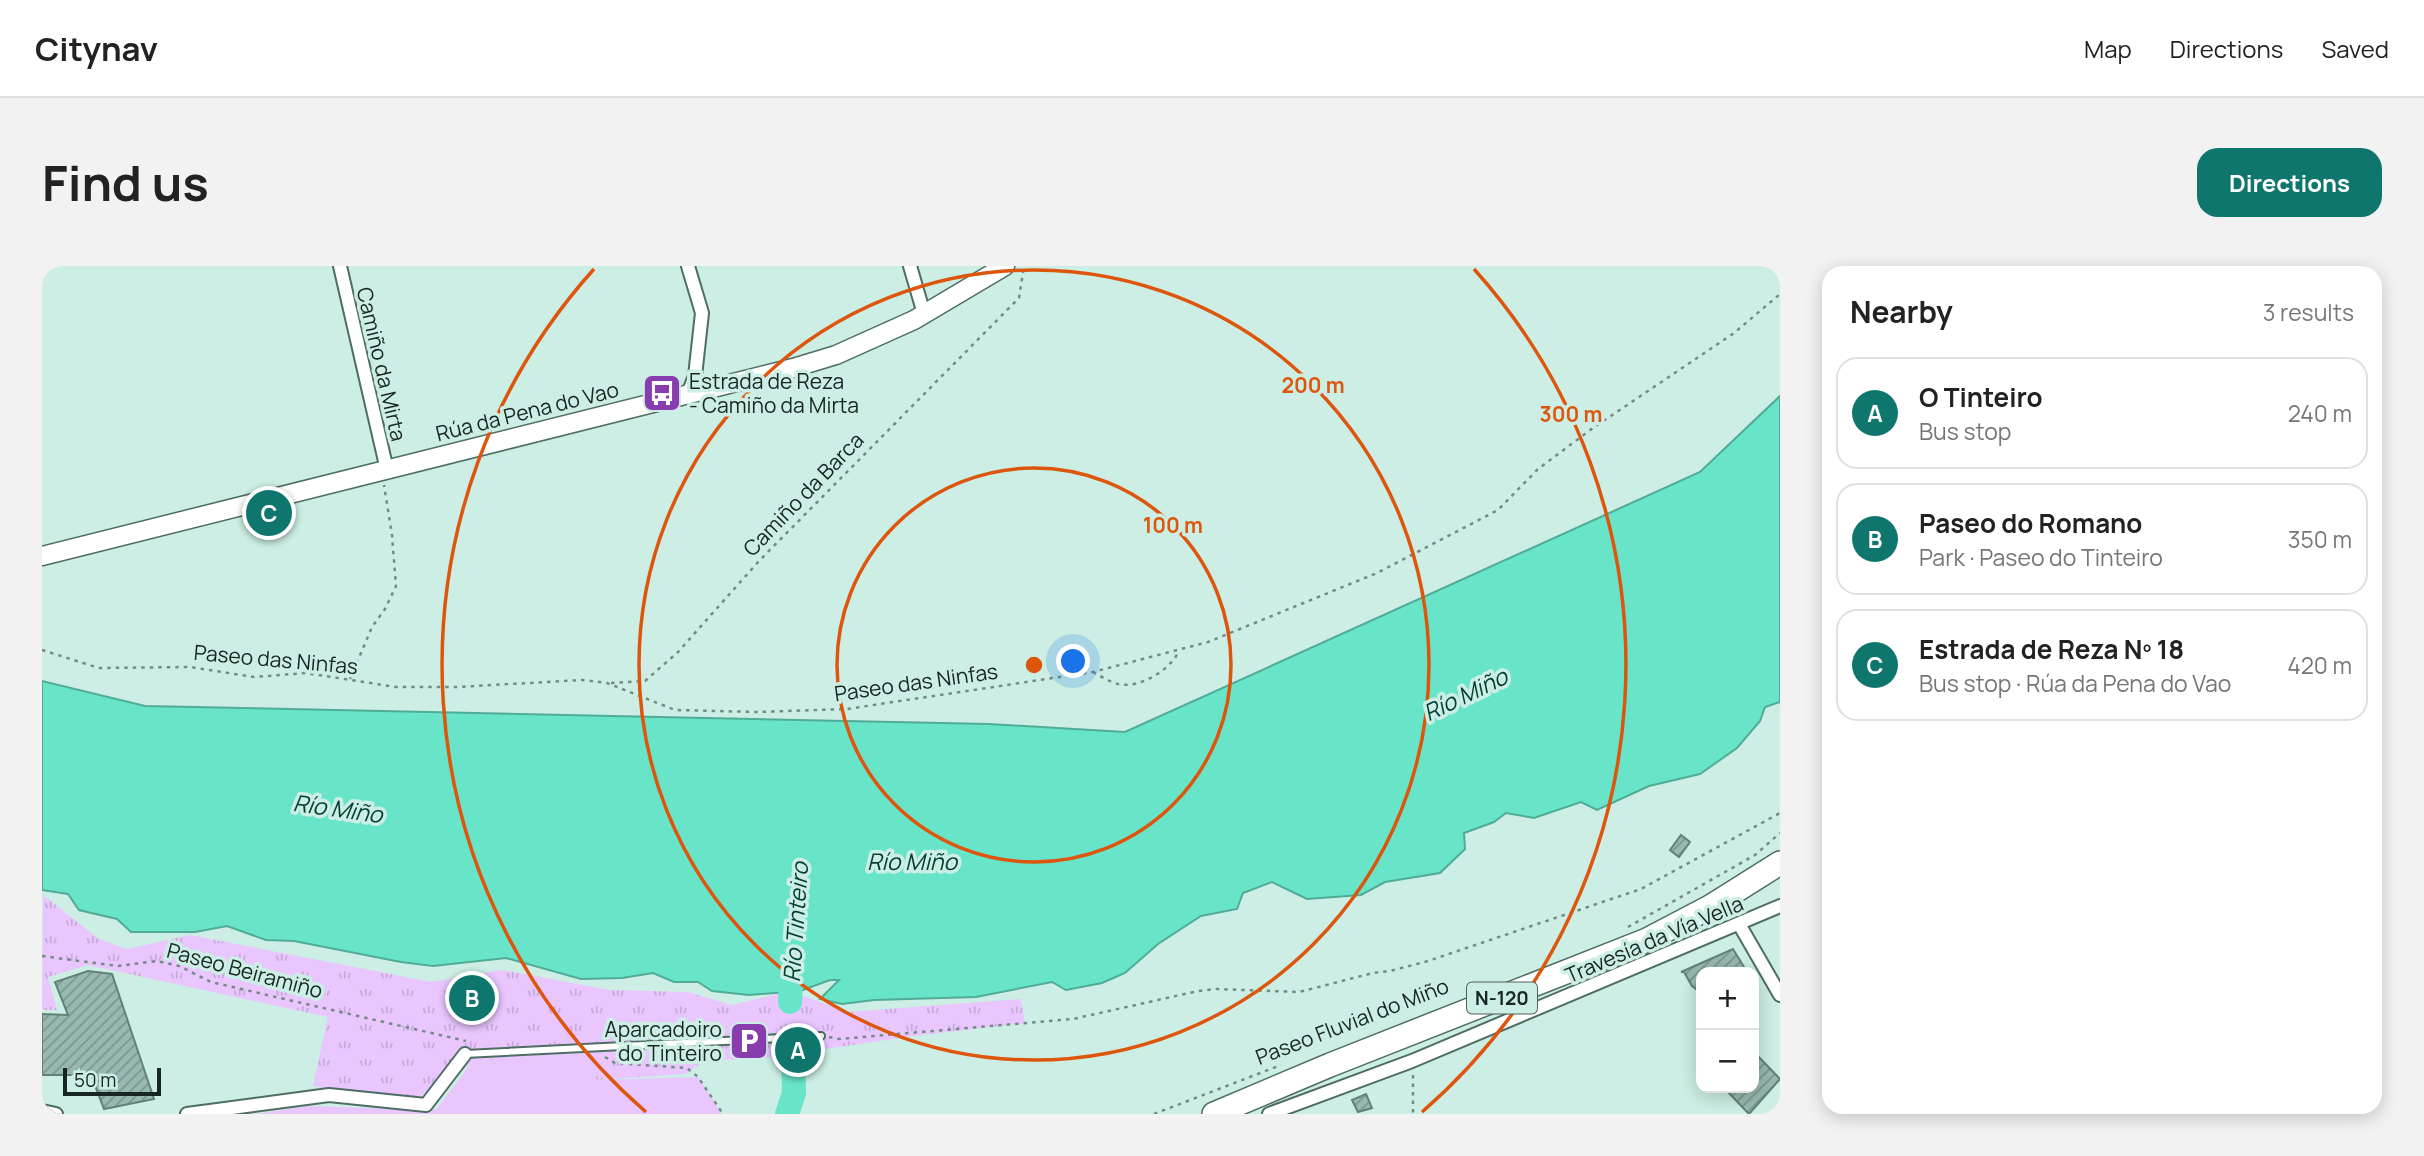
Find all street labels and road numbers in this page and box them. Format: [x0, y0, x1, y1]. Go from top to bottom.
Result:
street label: Camiño da Mirta [351, 284, 413, 444]
street label: Rúa da Pena do Vao [433, 375, 621, 447]
street label: Camiño da Barca [737, 426, 869, 562]
street label: Paseo das Ninfas [193, 638, 359, 680]
street label: Paseo das Ninfas [833, 657, 999, 707]
street label: Travesía da Vía Vella [1561, 889, 1747, 989]
street label: Paseo Beiramiño [164, 936, 326, 1004]
street label: Paseo Fluvial do Miño [1251, 971, 1453, 1071]
road number: N-120 [1467, 982, 1537, 1014]

